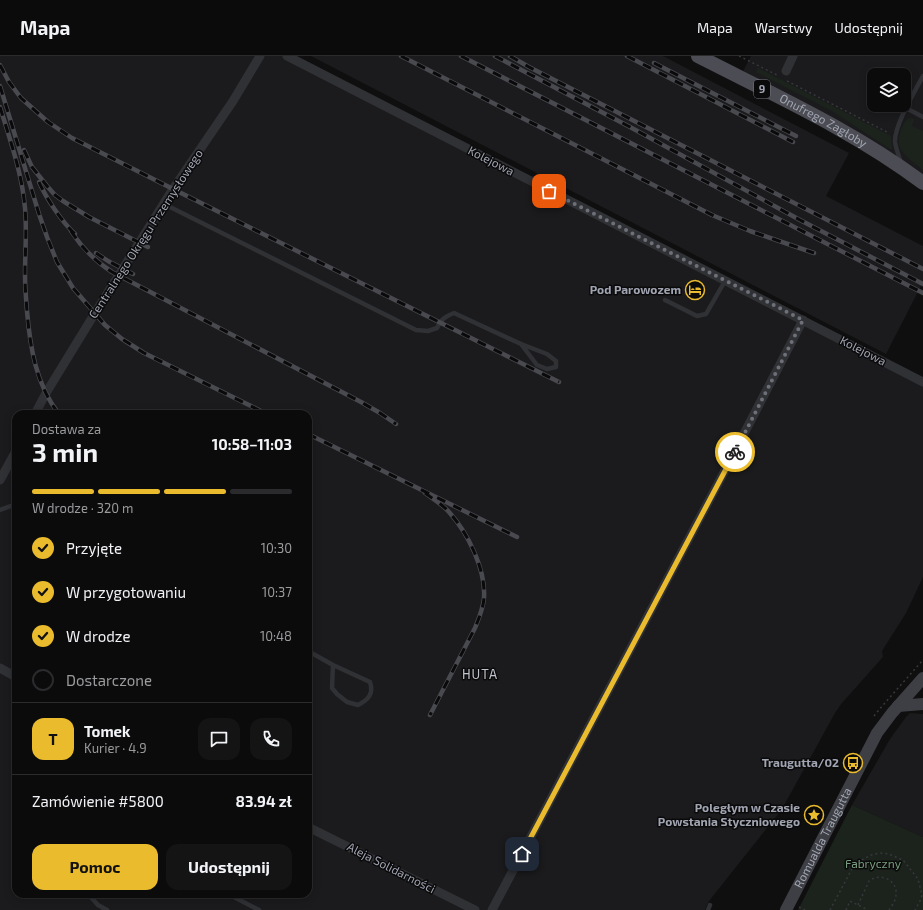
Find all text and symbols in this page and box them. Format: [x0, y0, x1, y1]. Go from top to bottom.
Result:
text: Mapa [20, 16, 70, 39]
text: Mapa [697, 19, 733, 36]
text: Warstwy [755, 19, 813, 36]
text: Udostępnij [835, 19, 903, 36]
map controls [867, 68, 911, 112]
button: layers [867, 68, 911, 112]
road number: 9 [754, 80, 770, 98]
street label: Onufrego Zagłoby [778, 90, 871, 150]
street label: Kolejowa [466, 143, 517, 179]
street label: Centralnego Okręgu Przemysłowego [85, 146, 205, 321]
pin [532, 174, 566, 208]
icon: bag [538, 180, 560, 202]
hotel icon: Pod Parowozem [684, 279, 706, 301]
place label: Pod Parowozem [590, 282, 681, 296]
street label: Kolejowa [838, 333, 889, 369]
text: Dostawa za [32, 421, 101, 437]
courier [715, 432, 755, 472]
text: 10:58–11:03 [212, 435, 292, 453]
text: 3 min [32, 436, 98, 467]
icon: bike [724, 441, 746, 463]
text: W drodze · 320 m [32, 500, 133, 516]
icon: check [32, 537, 54, 559]
text: Przyjęte [66, 539, 122, 557]
text: 10:30 [261, 540, 292, 556]
icon: check [32, 581, 54, 603]
text: W przygotowaniu [66, 583, 186, 601]
text: 10:37 [262, 584, 292, 600]
icon: check [32, 625, 54, 647]
text: W drodze [66, 627, 131, 645]
text: 10:48 [260, 628, 292, 644]
district label: HUTA [462, 666, 498, 682]
text: Dostarczone [66, 671, 152, 689]
button: chat [198, 718, 240, 760]
button: phone [250, 718, 292, 760]
text: Tomek [84, 722, 130, 740]
text: T [48, 730, 58, 748]
text: Kurier · 4.9 [84, 740, 147, 756]
bus stop icon: Traugutta/02 [842, 752, 864, 774]
place label: Traugutta/02 [762, 755, 839, 769]
street label: Romualda Traugutta [791, 785, 854, 890]
text: Zamówienie #5800 [32, 792, 164, 810]
text: 83.94 zł [236, 792, 292, 810]
place label: Poległym w Czasie Powstania Styczniowego [658, 800, 800, 829]
place icon: Poległym w Czasie Powstania Styczniowego [803, 804, 825, 826]
pin [505, 837, 539, 871]
street label: Aleja Solidarności [345, 839, 438, 896]
icon: home [511, 843, 533, 865]
button: Pomoc [32, 844, 158, 890]
button: Udostępnij [166, 844, 292, 890]
park label: Fabryczny [845, 856, 902, 870]

